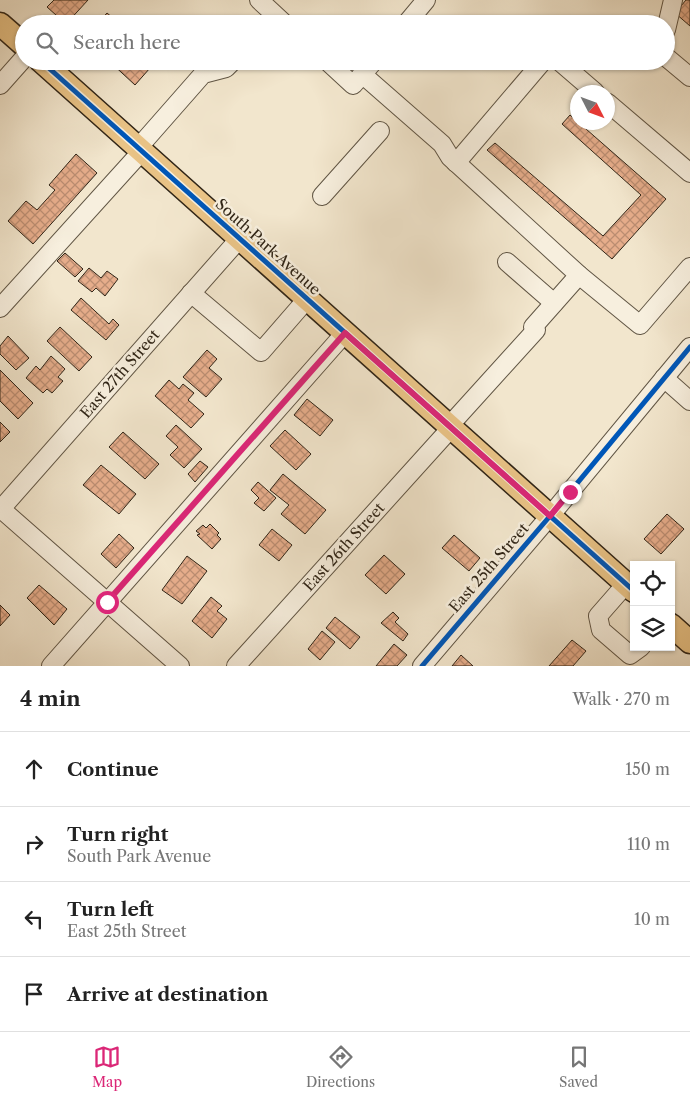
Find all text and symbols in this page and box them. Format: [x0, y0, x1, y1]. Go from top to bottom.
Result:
search box [15, 15, 675, 70]
icon: search [33, 29, 61, 57]
text: Search here [73, 31, 181, 54]
north arrow [570, 85, 615, 130]
street label: South Park Avenue [212, 194, 325, 299]
street label: East 27th Street [76, 325, 164, 422]
route end [559, 481, 582, 504]
street label: East 26th Street [299, 498, 389, 595]
street label: East 25th Street [445, 519, 533, 616]
map controls [630, 561, 675, 651]
button: locate [630, 561, 675, 606]
route start [96, 591, 119, 614]
button: layers [630, 606, 675, 651]
text: 4 min [20, 686, 81, 711]
text: Walk · 270 m [572, 689, 670, 709]
icon: ahead [20, 755, 48, 783]
text: Continue [67, 758, 159, 781]
text: 150 m [625, 759, 670, 779]
text: Turn right [67, 823, 168, 846]
icon: right [20, 830, 48, 858]
text: 110 m [627, 834, 670, 854]
text: South Park Avenue [67, 846, 211, 866]
text: Turn left [67, 898, 154, 921]
icon: left [20, 905, 48, 933]
text: 10 m [634, 909, 670, 929]
text: East 25th Street [67, 921, 186, 941]
icon: arrive [20, 980, 48, 1008]
text: Arrive at destination [67, 983, 268, 1006]
tab: Map [92, 1043, 122, 1091]
tab: Directions [306, 1043, 375, 1091]
tab: Saved [559, 1043, 598, 1091]

